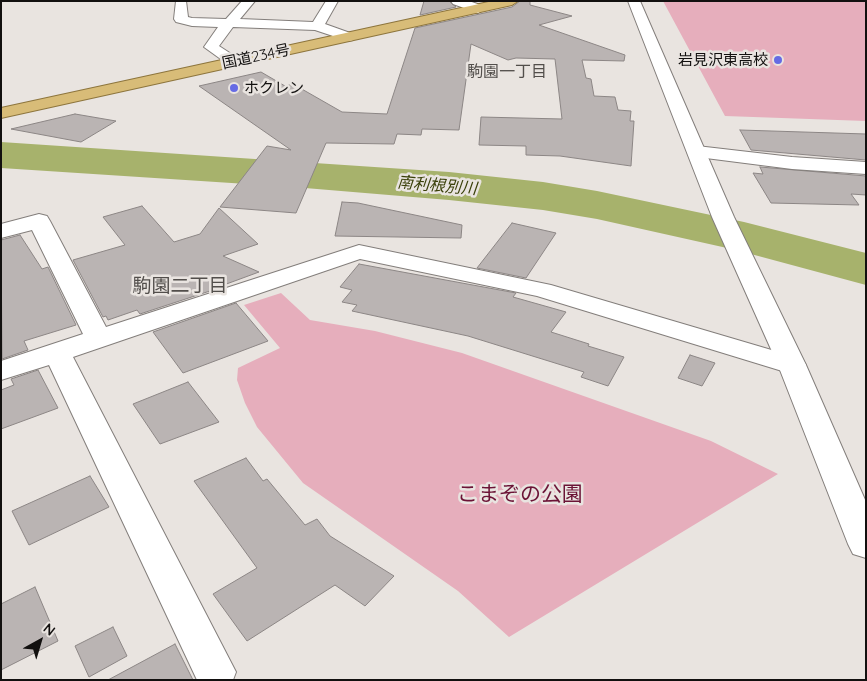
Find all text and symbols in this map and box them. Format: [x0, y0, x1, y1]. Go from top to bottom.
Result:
street label: 国道234号 [220, 41, 292, 73]
place label: 岩見沢東高校 [678, 51, 768, 69]
marker: 岩見沢東高校 [772, 54, 784, 66]
district label: 駒園一丁目 [467, 62, 547, 82]
place label: ホクレン [244, 79, 304, 97]
marker: ホクレン [228, 82, 240, 94]
water label: 南利根別川 [396, 173, 478, 199]
district label: 駒園二丁目 [133, 275, 227, 297]
park label: こまぞの公園 [457, 482, 583, 508]
north arrow [15, 616, 65, 666]
text: N [40, 619, 59, 640]

